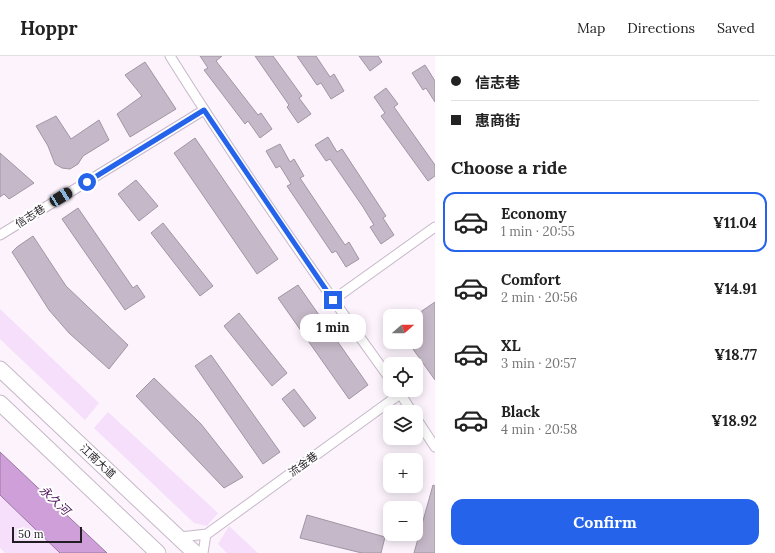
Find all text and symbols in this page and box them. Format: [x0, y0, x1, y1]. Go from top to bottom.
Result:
text: Hoppr [20, 16, 78, 40]
text: Map [577, 19, 605, 37]
text: Directions [627, 19, 695, 37]
text: Saved [717, 19, 755, 37]
text: 信志巷 [475, 73, 520, 92]
text: 惠商街 [475, 111, 520, 130]
text: Choose a ride [451, 156, 567, 179]
route start [78, 173, 96, 191]
car [48, 186, 74, 208]
street label: 信志巷 [12, 201, 48, 231]
icon: car [453, 204, 489, 240]
text: Economy [501, 204, 566, 223]
text: ¥11.04 [713, 213, 757, 232]
text: 1 min · 20:55 [501, 223, 575, 240]
icon: car [453, 270, 489, 306]
text: Comfort [501, 270, 561, 289]
text: ¥14.91 [714, 279, 757, 298]
text: 2 min · 20:56 [501, 289, 578, 306]
route end [324, 291, 342, 309]
north arrow [383, 309, 423, 349]
map controls [383, 309, 423, 541]
callout: 1 min [300, 314, 366, 342]
text: 1 min [316, 319, 350, 336]
icon: car [453, 336, 489, 372]
text: XL [501, 336, 521, 355]
text: ¥18.77 [714, 345, 757, 364]
text: 3 min · 20:57 [501, 355, 576, 372]
button: locate [383, 357, 423, 397]
icon: car [453, 402, 489, 438]
text: Black [501, 402, 540, 421]
button: layers [383, 405, 423, 445]
text: ¥18.92 [711, 411, 757, 430]
text: 4 min · 20:58 [501, 421, 577, 438]
street label: 江南大道 [77, 441, 119, 481]
street label: 流金巷 [286, 449, 320, 479]
button: + [383, 453, 423, 493]
water label: 永久河 [37, 482, 75, 519]
button: Confirm [451, 499, 759, 545]
button: − [383, 501, 423, 541]
scale bar [12, 525, 82, 544]
text: 50 m [18, 527, 44, 541]

